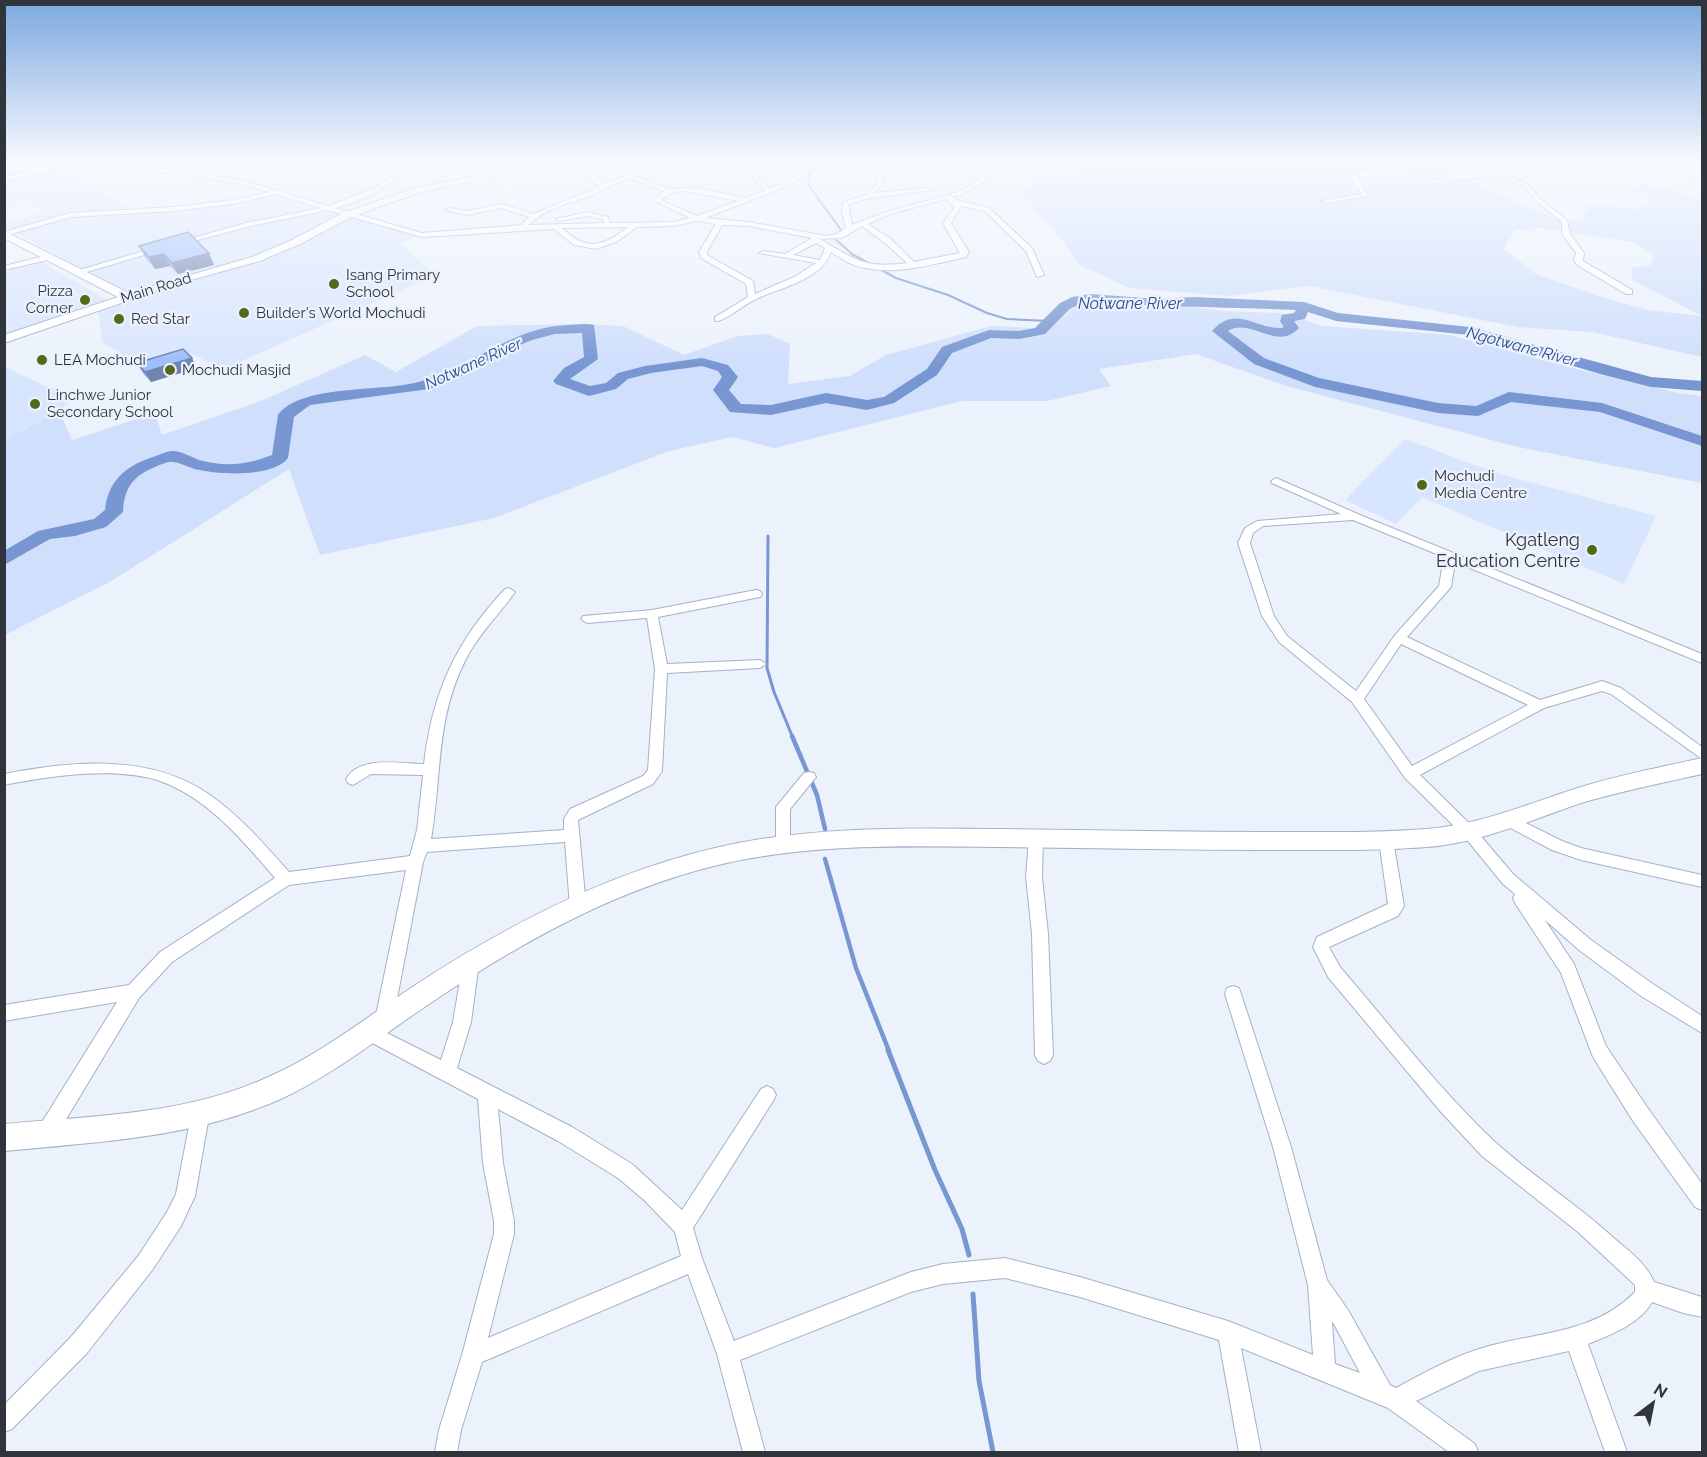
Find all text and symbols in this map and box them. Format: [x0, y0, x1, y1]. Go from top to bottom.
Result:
place label: Isang Primary School [346, 266, 440, 301]
street label: Main Road [118, 269, 194, 307]
marker: Isang Primary School [327, 277, 341, 291]
place label: Pizza Corner [26, 282, 74, 317]
marker: Pizza Corner [78, 293, 92, 307]
water label: Notwane River [1078, 294, 1183, 313]
place label: Builder's World Mochudi [256, 304, 426, 322]
marker: Builder's World Mochudi [237, 306, 251, 320]
place label: Red Star [131, 310, 191, 328]
marker: Red Star [112, 312, 126, 326]
water label: Ngotwane River [1465, 323, 1580, 370]
water label: Notwane River [422, 333, 525, 393]
place label: LEA Mochudi [54, 351, 146, 369]
marker: LEA Mochudi [35, 353, 49, 367]
place label: Mochudi Masjid [182, 361, 291, 379]
marker: Mochudi Masjid [163, 363, 177, 377]
place label: Linchwe Junior Secondary School [47, 386, 174, 421]
marker: Linchwe Junior Secondary School [28, 397, 42, 411]
place label: Mochudi Media Centre [1434, 467, 1527, 502]
marker: Mochudi Media Centre [1415, 478, 1429, 492]
place label: Kgatleng Education Centre [1436, 529, 1580, 571]
marker: Kgatleng Education Centre [1585, 543, 1599, 557]
north arrow [1623, 1373, 1683, 1433]
text: N [1650, 1379, 1671, 1402]

